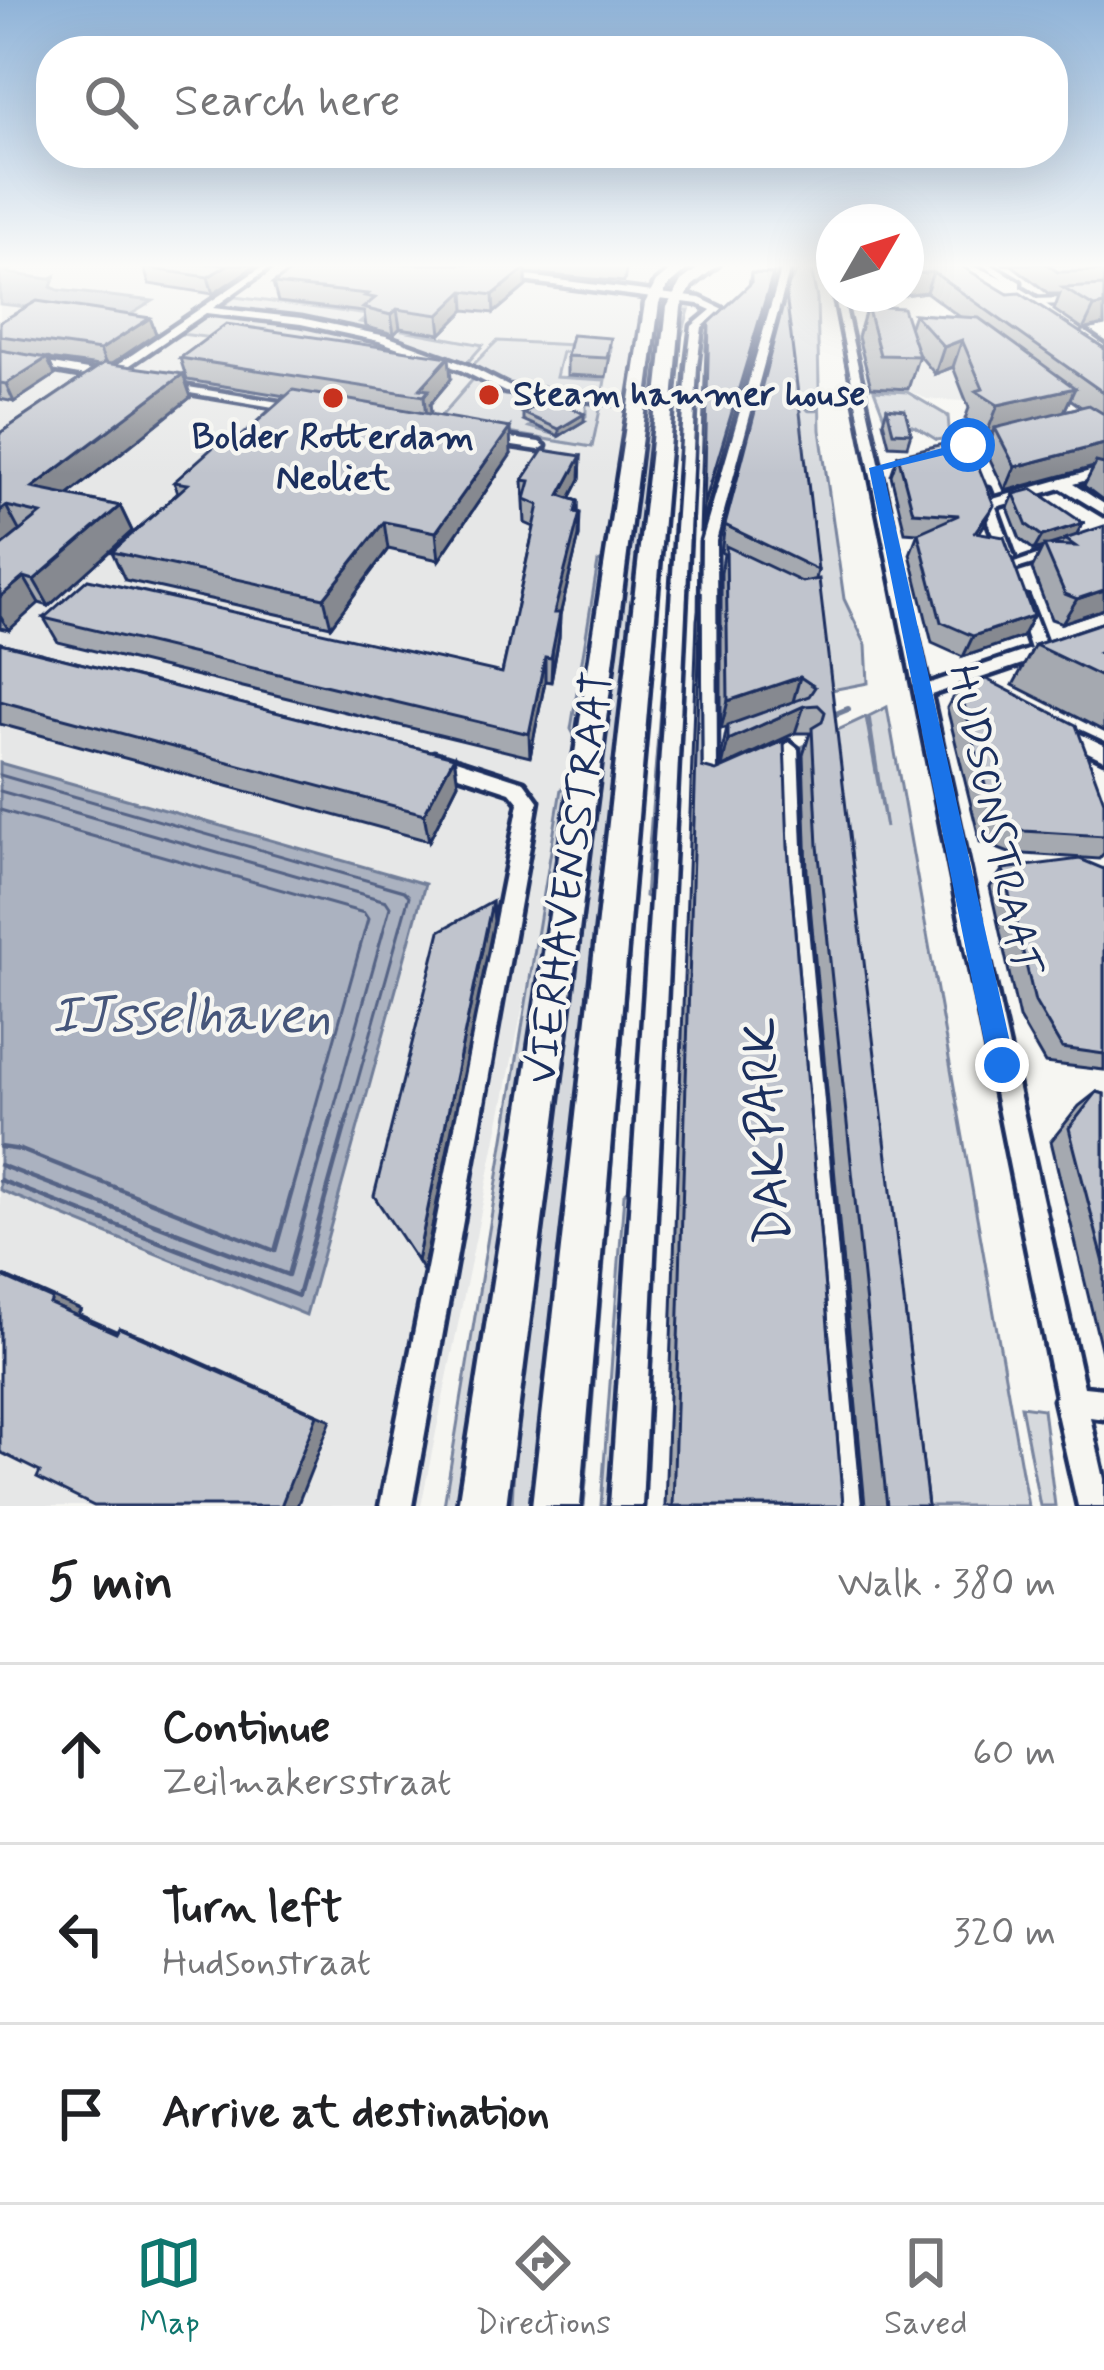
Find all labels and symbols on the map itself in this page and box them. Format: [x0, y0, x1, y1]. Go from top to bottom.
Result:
north arrow [816, 204, 924, 312]
place label: Steam hammer house [513, 372, 866, 419]
marker: Steam hammer house [476, 382, 502, 408]
marker: Bolder Rotterdam Neoliet [320, 385, 346, 411]
place label: Bolder Rotterdam Neoliet [192, 415, 474, 503]
route start [941, 418, 995, 472]
street label: HUDSONSTRAAT [933, 660, 1053, 981]
street label: VIERHAVENSSTRAAT [515, 668, 627, 1088]
water label: IJsselhaven [51, 982, 331, 1053]
street label: DAKPARK [727, 1016, 809, 1246]
route end [975, 1038, 1029, 1092]

